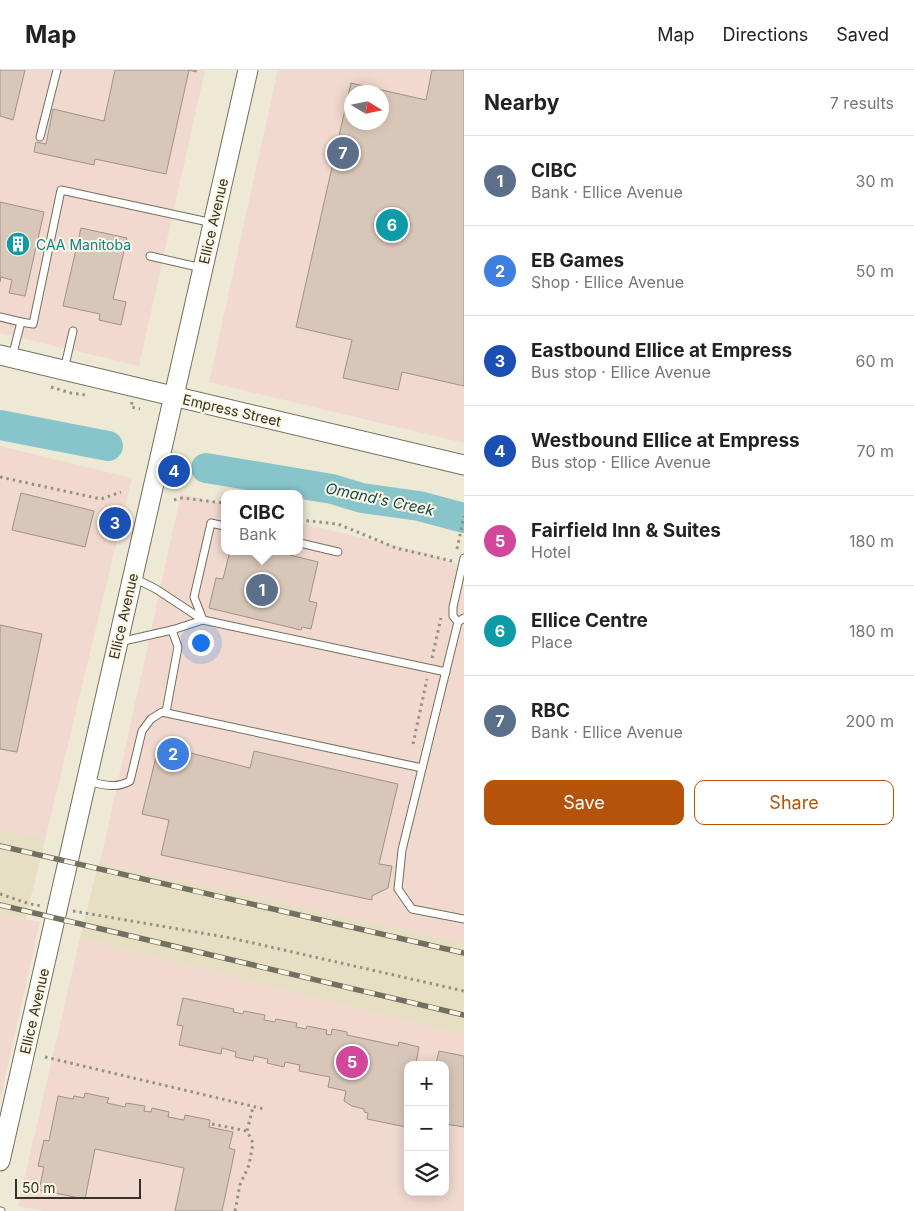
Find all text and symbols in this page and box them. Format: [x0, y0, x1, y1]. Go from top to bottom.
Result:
text: Map [25, 20, 76, 49]
text: Map [657, 24, 695, 45]
text: Directions [723, 24, 808, 45]
text: Saved [836, 24, 889, 45]
north arrow [344, 85, 389, 130]
text: Nearby [484, 90, 559, 115]
text: 7 results [830, 93, 894, 113]
pin: 7 [327, 134, 359, 172]
text: CIBC [531, 159, 577, 182]
text: 1 [497, 171, 503, 191]
text: 30 m [856, 171, 894, 191]
street label: Ellice Avenue [195, 176, 231, 266]
text: Bank · Ellice Avenue [531, 182, 683, 202]
pin: 6 [376, 206, 408, 244]
building icon: CAA Manitoba [5, 231, 31, 257]
place label: CAA Manitoba [36, 236, 131, 253]
text: EB Games [531, 249, 624, 272]
text: 2 [495, 261, 505, 281]
text: 50 m [856, 261, 894, 281]
text: Shop · Ellice Avenue [531, 272, 684, 292]
text: Eastbound Ellice at Empress [531, 339, 792, 362]
text: 3 [495, 351, 505, 371]
text: 60 m [855, 351, 894, 371]
text: Bus stop · Ellice Avenue [531, 362, 711, 382]
street label: Empress Street [181, 390, 283, 430]
text: Westbound Ellice at Empress [531, 429, 800, 452]
text: 4 [495, 441, 505, 461]
text: 70 m [857, 441, 894, 461]
pin: 4 [158, 452, 190, 490]
text: Bus stop · Ellice Avenue [531, 452, 711, 472]
water label: Omand's Creek [324, 478, 437, 520]
popup [221, 490, 303, 555]
text: CIBC [239, 501, 285, 524]
pin: 3 [99, 504, 131, 542]
text: Fairfield Inn & Suites [531, 519, 721, 542]
text: Bank [239, 524, 277, 544]
text: 5 [495, 531, 505, 551]
text: 180 m [849, 531, 894, 551]
text: Hotel [531, 542, 571, 562]
street label: Ellice Avenue [105, 571, 141, 661]
pin: 1 [246, 571, 278, 609]
text: Ellice Centre [531, 609, 648, 632]
text: 6 [495, 621, 505, 641]
text: 180 m [849, 621, 894, 641]
your location [188, 630, 214, 656]
text: Place [531, 632, 573, 652]
text: RBC [531, 699, 570, 722]
text: 7 [495, 711, 505, 731]
text: 200 m [846, 711, 894, 731]
text: Bank · Ellice Avenue [531, 722, 683, 742]
pin: 2 [157, 735, 189, 773]
button: Save [484, 780, 684, 825]
button: Share [694, 780, 894, 825]
street label: Ellice Avenue [16, 966, 52, 1056]
pin: 5 [336, 1043, 368, 1081]
map controls [404, 1061, 449, 1196]
button: + [404, 1061, 449, 1106]
button: − [404, 1106, 449, 1151]
button: layers [404, 1151, 449, 1196]
scale bar [15, 1176, 141, 1199]
text: 50 m [22, 1179, 56, 1196]

